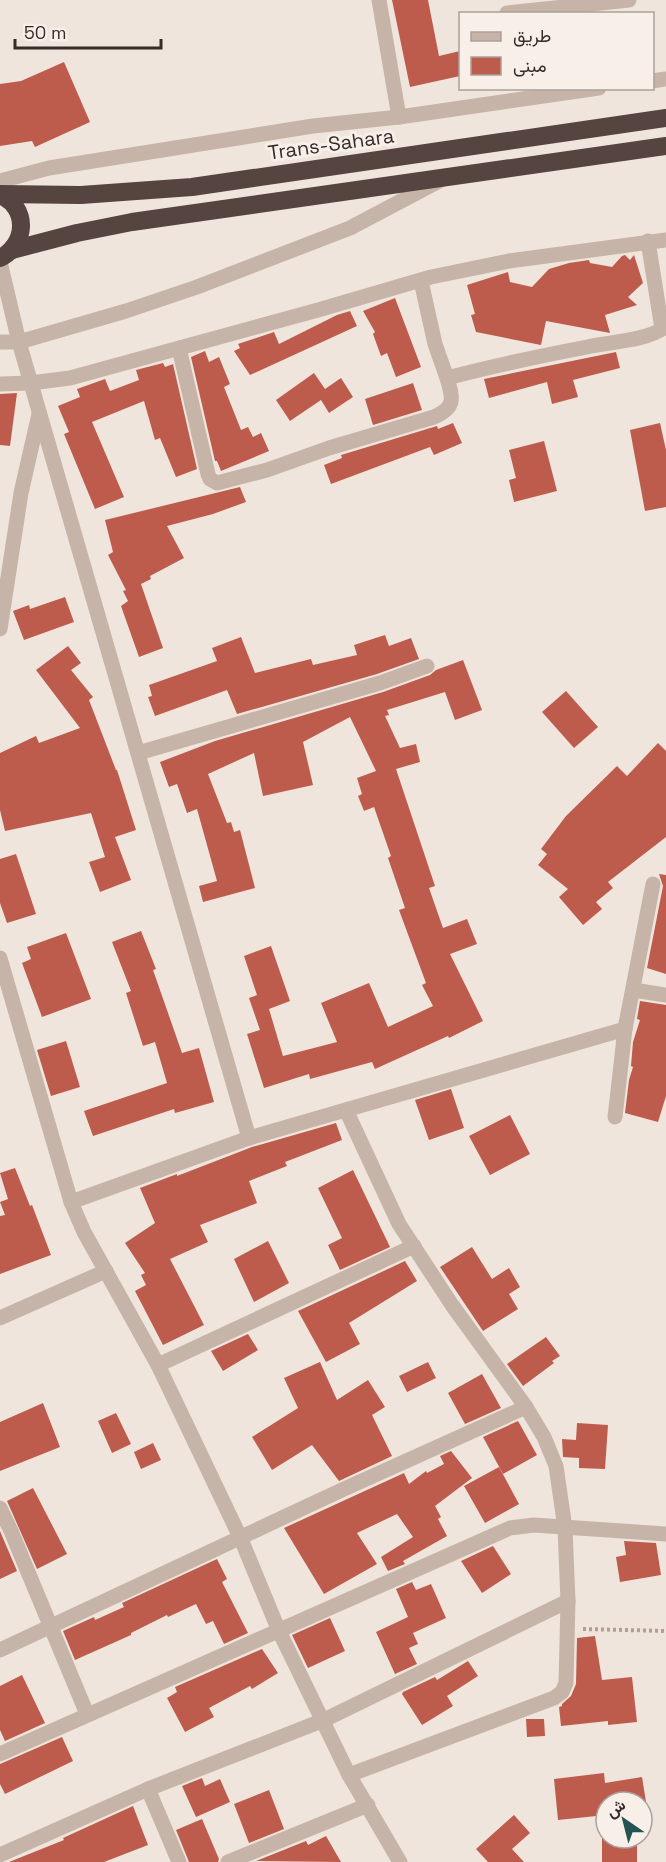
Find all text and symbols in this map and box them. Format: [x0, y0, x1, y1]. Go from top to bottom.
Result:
scale bar [15, 12, 160, 50]
legend [459, 12, 654, 90]
text: 50 m [24, 21, 66, 44]
text: طريق [513, 24, 551, 47]
text: مبنى [513, 54, 547, 77]
street label: Trans-Sahara [266, 122, 396, 166]
north arrow [594, 1790, 654, 1850]
text: ش [602, 1794, 630, 1822]

